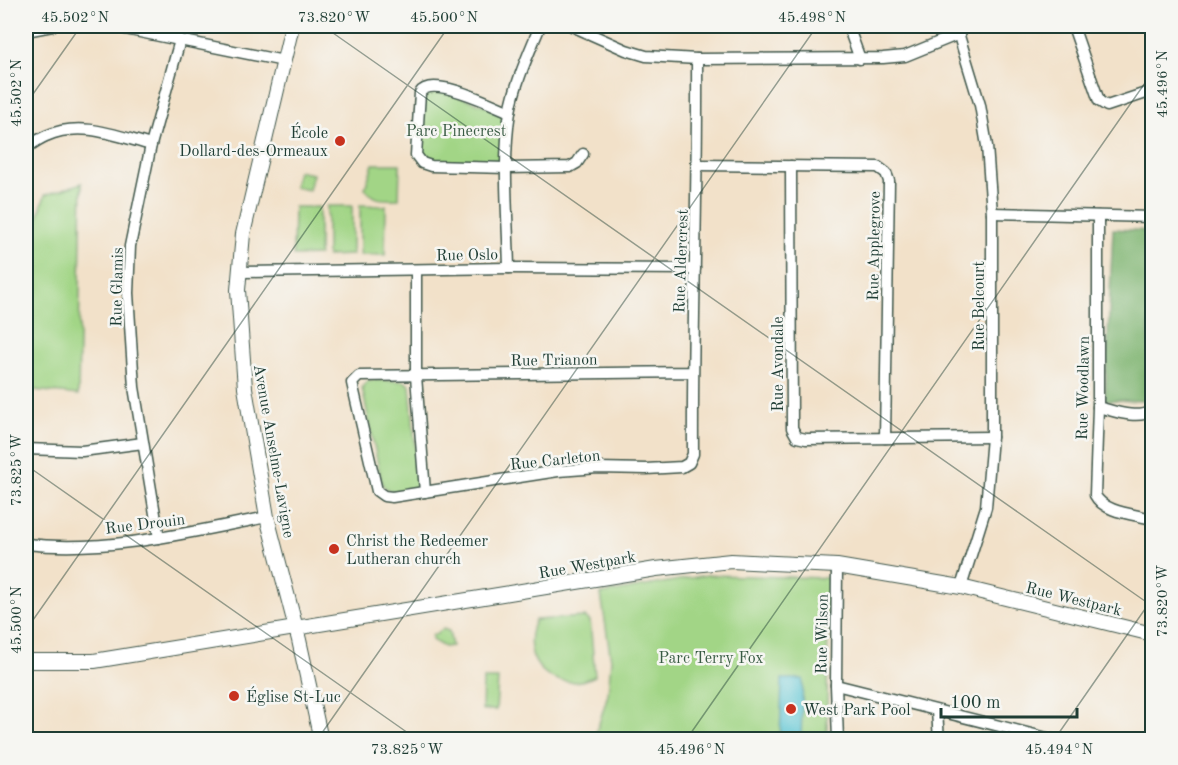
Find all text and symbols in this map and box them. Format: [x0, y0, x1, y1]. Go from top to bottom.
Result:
text: 45.502°N [41, 11, 109, 26]
text: 73.820°W [298, 11, 370, 26]
text: 45.500°N [410, 11, 478, 26]
text: 45.498°N [778, 11, 846, 26]
text: 45.496°N [1156, 50, 1171, 118]
text: 45.502°N [10, 59, 25, 127]
place label: École Dollard-des-Ormeaux [179, 122, 328, 160]
park label: Parc Pinecrest [406, 124, 507, 140]
marker: École Dollard-des-Ormeaux [333, 134, 347, 148]
street label: Rue Applegrove [866, 191, 884, 301]
street label: Rue Aldercrest [672, 208, 692, 313]
street label: Rue Glamis [109, 247, 127, 327]
street label: Rue Oslo [436, 247, 498, 265]
street label: Rue Belcourt [972, 261, 988, 351]
street label: Rue Avondale [771, 316, 787, 412]
street label: Rue Woodlawn [1075, 335, 1093, 440]
street label: Rue Trianon [510, 352, 598, 370]
street label: Avenue Anselme-Lavigne [250, 363, 296, 540]
text: 73.825°W [10, 434, 25, 506]
street label: Rue Carleton [509, 448, 602, 474]
street label: Rue Drouin [104, 512, 186, 538]
place label: Christ the Redeemer Lutheran church [346, 534, 488, 568]
marker: Christ the Redeemer Lutheran church [327, 542, 341, 556]
street label: Rue Westpark [538, 550, 637, 582]
text: 73.820°W [1156, 565, 1171, 637]
street label: Rue Westpark [1024, 580, 1123, 620]
text: 45.500°N [10, 586, 25, 654]
street label: Rue Wilson [814, 593, 832, 674]
park label: Parc Terry Fox [658, 651, 764, 667]
scale bar [941, 681, 1078, 719]
place label: Église St-Luc [246, 686, 341, 706]
marker: Église St-Luc [227, 689, 241, 703]
text: 100 m [950, 694, 1001, 712]
marker: West Park Pool [784, 702, 798, 716]
place label: West Park Pool [803, 703, 911, 719]
text: 73.825°W [371, 743, 443, 758]
text: 45.496°N [657, 743, 725, 758]
text: 45.494°N [1025, 743, 1093, 758]

